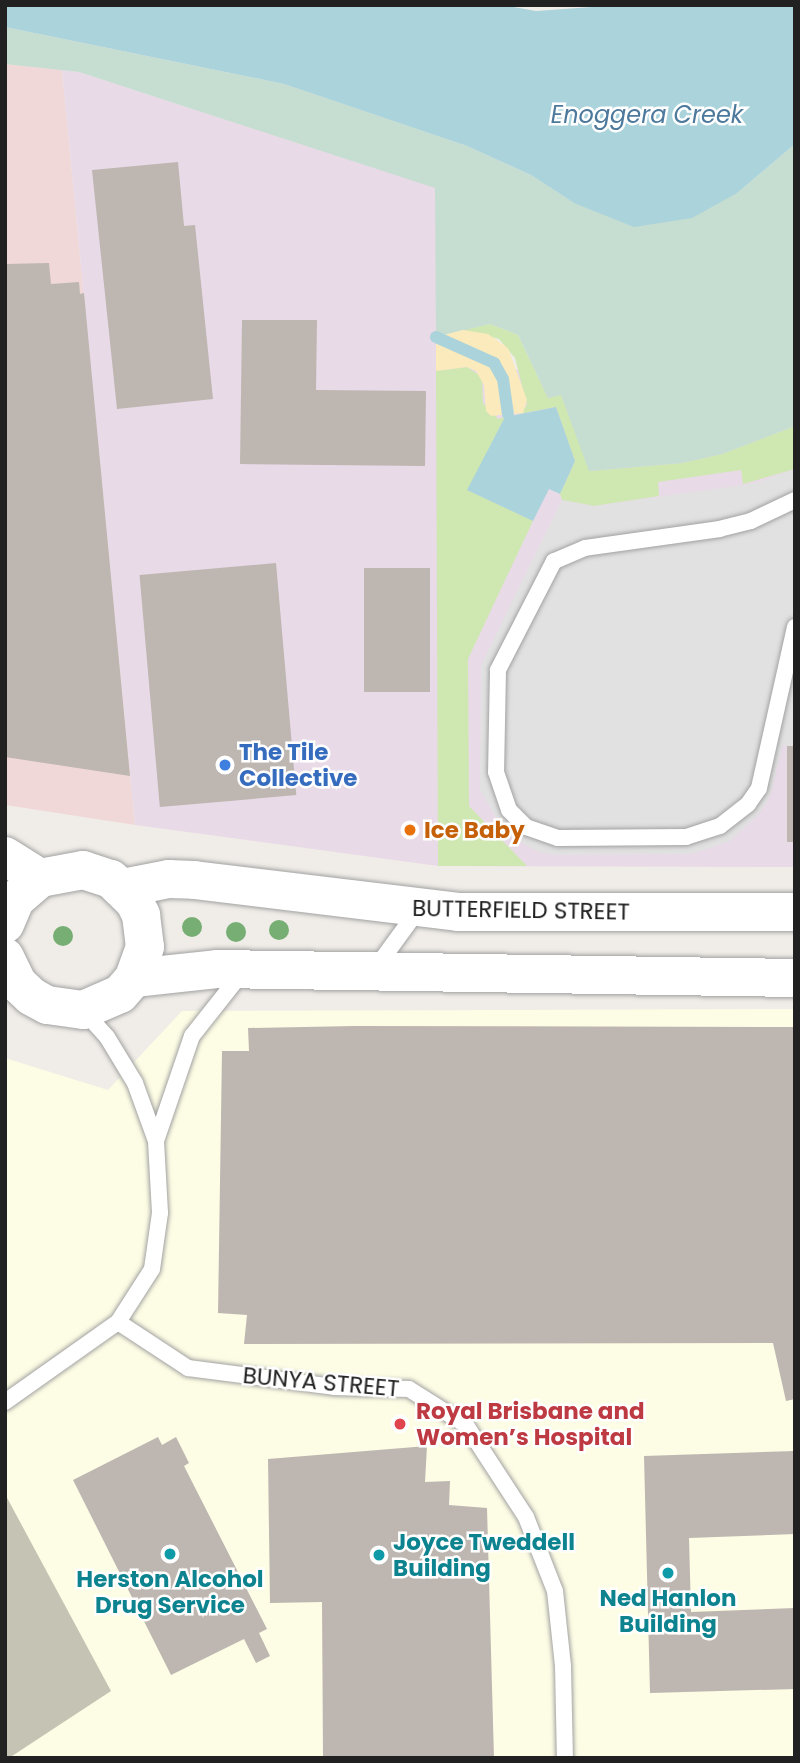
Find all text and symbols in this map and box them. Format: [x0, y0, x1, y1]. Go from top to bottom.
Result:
water label: Enoggera Creek [551, 101, 743, 129]
place label: The Tile Collective [239, 738, 358, 792]
marker: The Tile Collective [217, 757, 233, 773]
place label: Ice Baby [424, 816, 525, 844]
marker: Ice Baby [402, 822, 418, 838]
street label: BUTTERFIELD STREET [412, 894, 630, 926]
street label: BUNYA STREET [242, 1361, 400, 1403]
place label: Royal Brisbane and Women’s Hospital [416, 1397, 645, 1451]
marker: Royal Brisbane and Women’s Hospital [390, 1414, 410, 1434]
place label: Joyce Tweddell Building [393, 1528, 575, 1582]
marker: Herston Alcohol Drug Service [162, 1546, 178, 1562]
marker: Joyce Tweddell Building [371, 1547, 387, 1563]
place label: Herston Alcohol Drug Service [76, 1565, 264, 1619]
marker: Ned Hanlon Building [660, 1565, 676, 1581]
place label: Ned Hanlon Building [600, 1584, 736, 1638]

